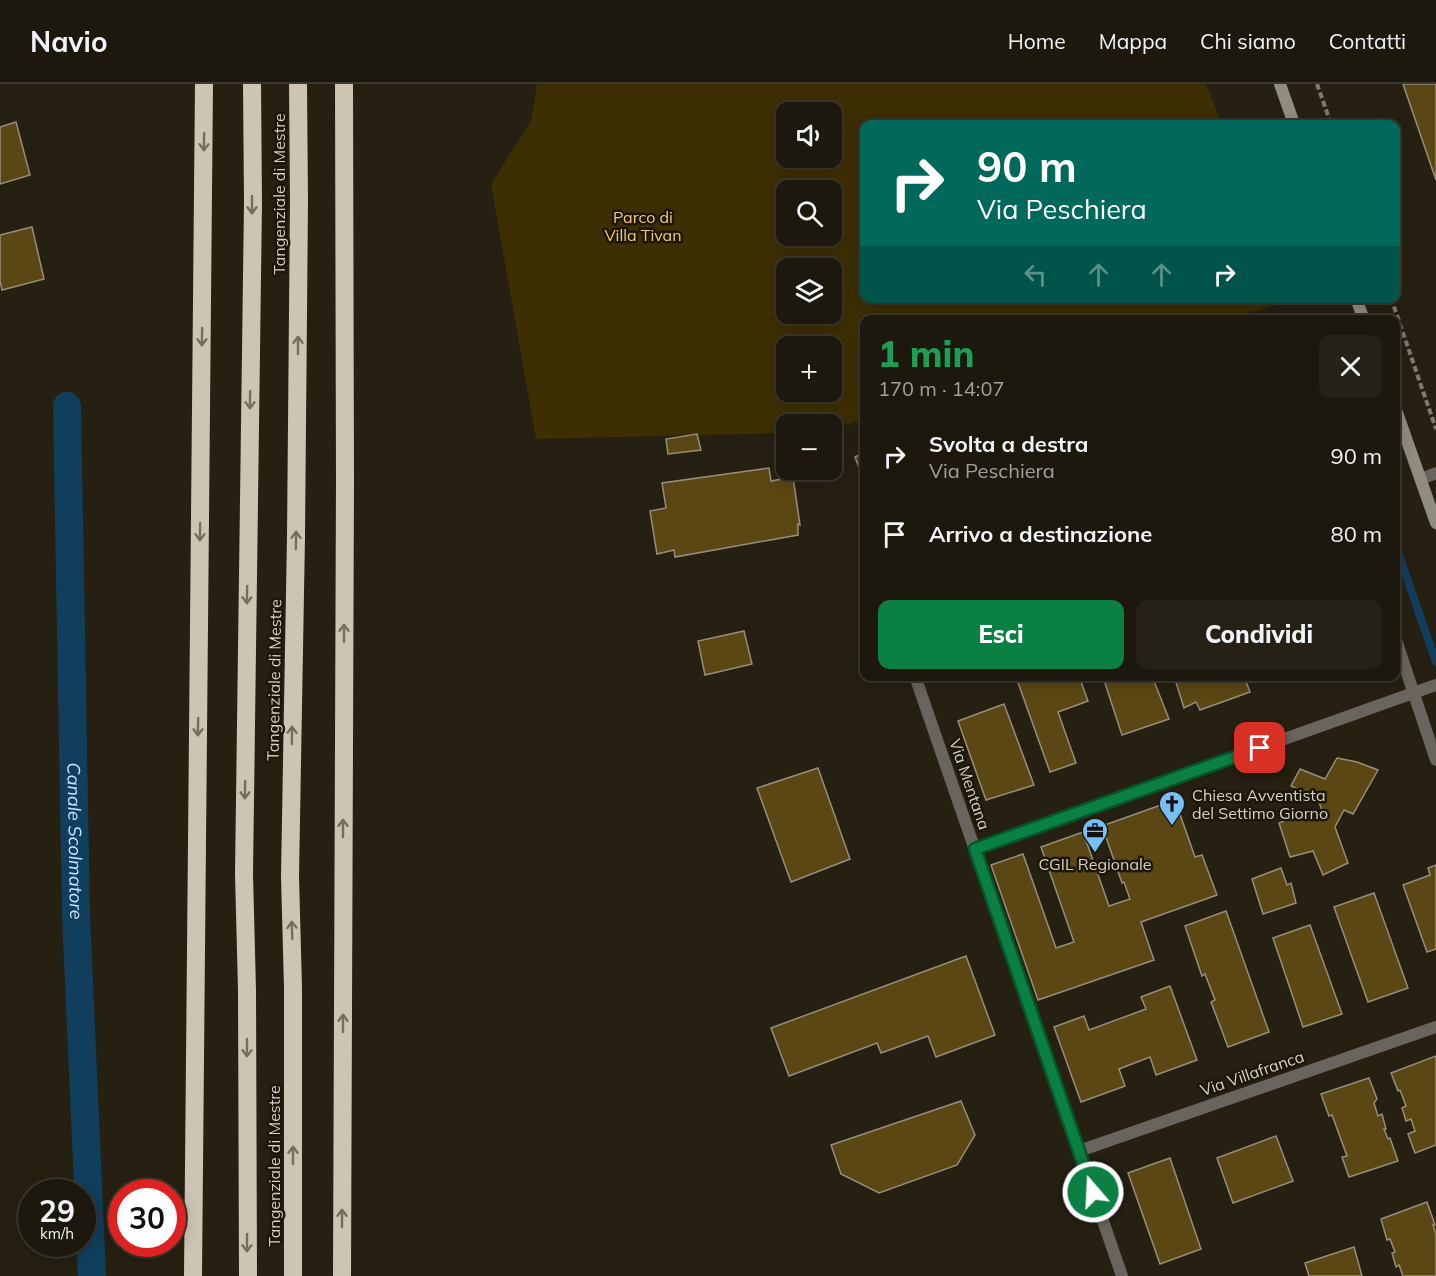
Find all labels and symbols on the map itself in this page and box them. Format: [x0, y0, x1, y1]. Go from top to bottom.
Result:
street label: Tangenziale di Mestre [269, 113, 289, 275]
one-way arrow [198, 132, 210, 152]
one-way arrow [247, 195, 258, 215]
park label: Parco di Villa Tivan [604, 207, 682, 245]
one-way arrow [196, 327, 208, 347]
one-way arrow [292, 335, 304, 355]
one-way arrow [244, 390, 256, 410]
one-way arrow [194, 522, 206, 542]
one-way arrow [290, 530, 302, 550]
one-way arrow [241, 585, 253, 605]
street label: Tangenziale di Mestre [263, 599, 285, 761]
one-way arrow [338, 623, 350, 643]
one-way arrow [192, 717, 204, 737]
pin [1234, 722, 1285, 773]
one-way arrow [287, 725, 298, 745]
street label: Via Mentana [945, 736, 995, 832]
water label: Canale Scolmatore [62, 762, 88, 920]
one-way arrow [239, 780, 251, 800]
place label: Chiesa Avventista del Settimo Giorno [1192, 785, 1328, 823]
church icon: Chiesa Avventista del Settimo Giorno [1157, 789, 1187, 827]
office icon: CGIL Regionale [1080, 816, 1110, 854]
one-way arrow [337, 818, 349, 838]
place label: CGIL Regionale [1038, 854, 1152, 874]
one-way arrow [286, 920, 297, 940]
one-way arrow [337, 1013, 349, 1033]
one-way arrow [241, 1038, 253, 1058]
street label: Via Villafranca [1197, 1046, 1307, 1100]
street label: Tangenziale di Mestre [264, 1085, 284, 1247]
one-way arrow [287, 1145, 299, 1165]
position arrow [1061, 1160, 1125, 1224]
speed limit sign: 30 [108, 1179, 186, 1257]
one-way arrow [336, 1208, 348, 1228]
one-way arrow [242, 1233, 253, 1253]

